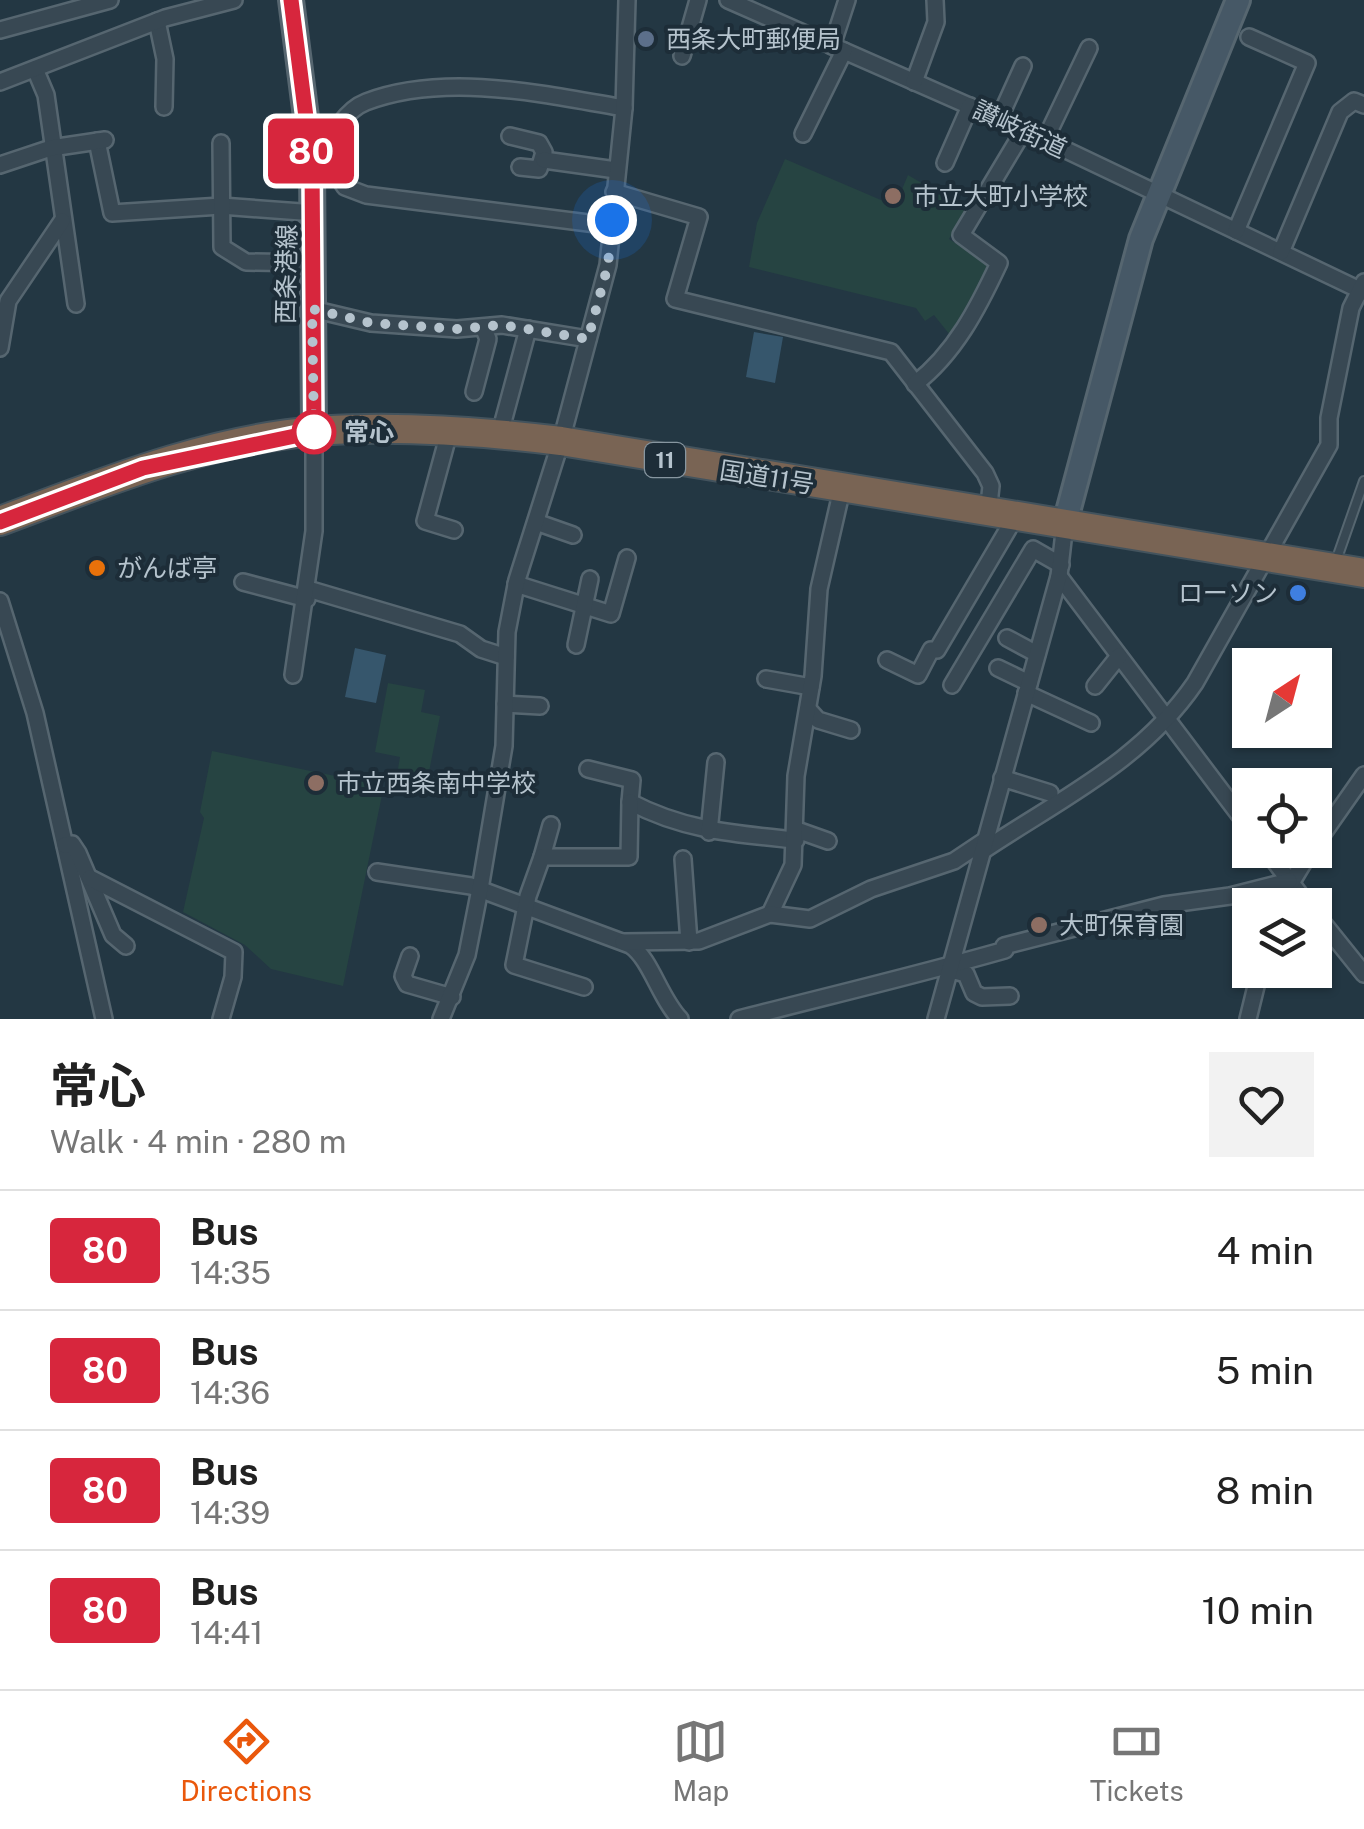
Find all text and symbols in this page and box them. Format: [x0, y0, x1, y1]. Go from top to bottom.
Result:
place label: 西条大町郵便局 [666, 24, 841, 54]
marker: 西条大町郵便局 [635, 28, 657, 50]
street label: 讃岐街道 [968, 94, 1072, 164]
line badge: 80 [266, 118, 356, 184]
text: 80 [288, 131, 334, 172]
place label: 市立大町小学校 [913, 181, 1088, 211]
marker: 市立大町小学校 [882, 185, 904, 207]
your location [587, 195, 637, 245]
street label: 西条港線 [270, 224, 302, 324]
marker: 常心 [293, 411, 335, 453]
place label: 常心 [344, 417, 394, 447]
road number: 11 [645, 443, 685, 477]
street label: 国道11号 [718, 455, 816, 499]
place label: がんば亭 [117, 553, 217, 583]
marker: がんば亭 [86, 557, 108, 579]
place label: ローソン [1178, 578, 1278, 608]
marker: ローソン [1287, 582, 1309, 604]
north arrow [1232, 648, 1332, 748]
map controls [1232, 648, 1332, 988]
place label: 市立西条南中学校 [336, 768, 536, 798]
button: locate [1232, 768, 1332, 868]
marker: 市立西条南中学校 [305, 772, 327, 794]
button: layers [1232, 888, 1332, 988]
place label: 大町保育園 [1059, 910, 1184, 940]
marker: 大町保育園 [1028, 914, 1050, 936]
button: heart [1209, 1052, 1314, 1157]
text: 常心 [50, 1057, 146, 1114]
text: Walk · 4 min · 280 m [50, 1123, 346, 1160]
text: Bus [190, 1209, 259, 1254]
text: 4 min [1216, 1228, 1314, 1273]
text: 80 [82, 1230, 128, 1271]
text: 14:35 [190, 1254, 271, 1291]
text: Bus [190, 1329, 259, 1374]
text: 5 min [1216, 1348, 1314, 1393]
text: 80 [82, 1350, 128, 1391]
text: 14:36 [190, 1374, 270, 1411]
text: Bus [190, 1449, 259, 1494]
text: 8 min [1216, 1468, 1314, 1513]
text: 80 [82, 1470, 128, 1511]
text: 14:39 [190, 1494, 270, 1531]
text: Bus [190, 1569, 259, 1614]
text: 10 min [1202, 1588, 1314, 1633]
text: 80 [82, 1590, 128, 1631]
text: 14:41 [190, 1614, 263, 1651]
tab: Directions [180, 1714, 312, 1807]
tab: Map [672, 1714, 729, 1807]
tab: Tickets [1090, 1714, 1184, 1807]

